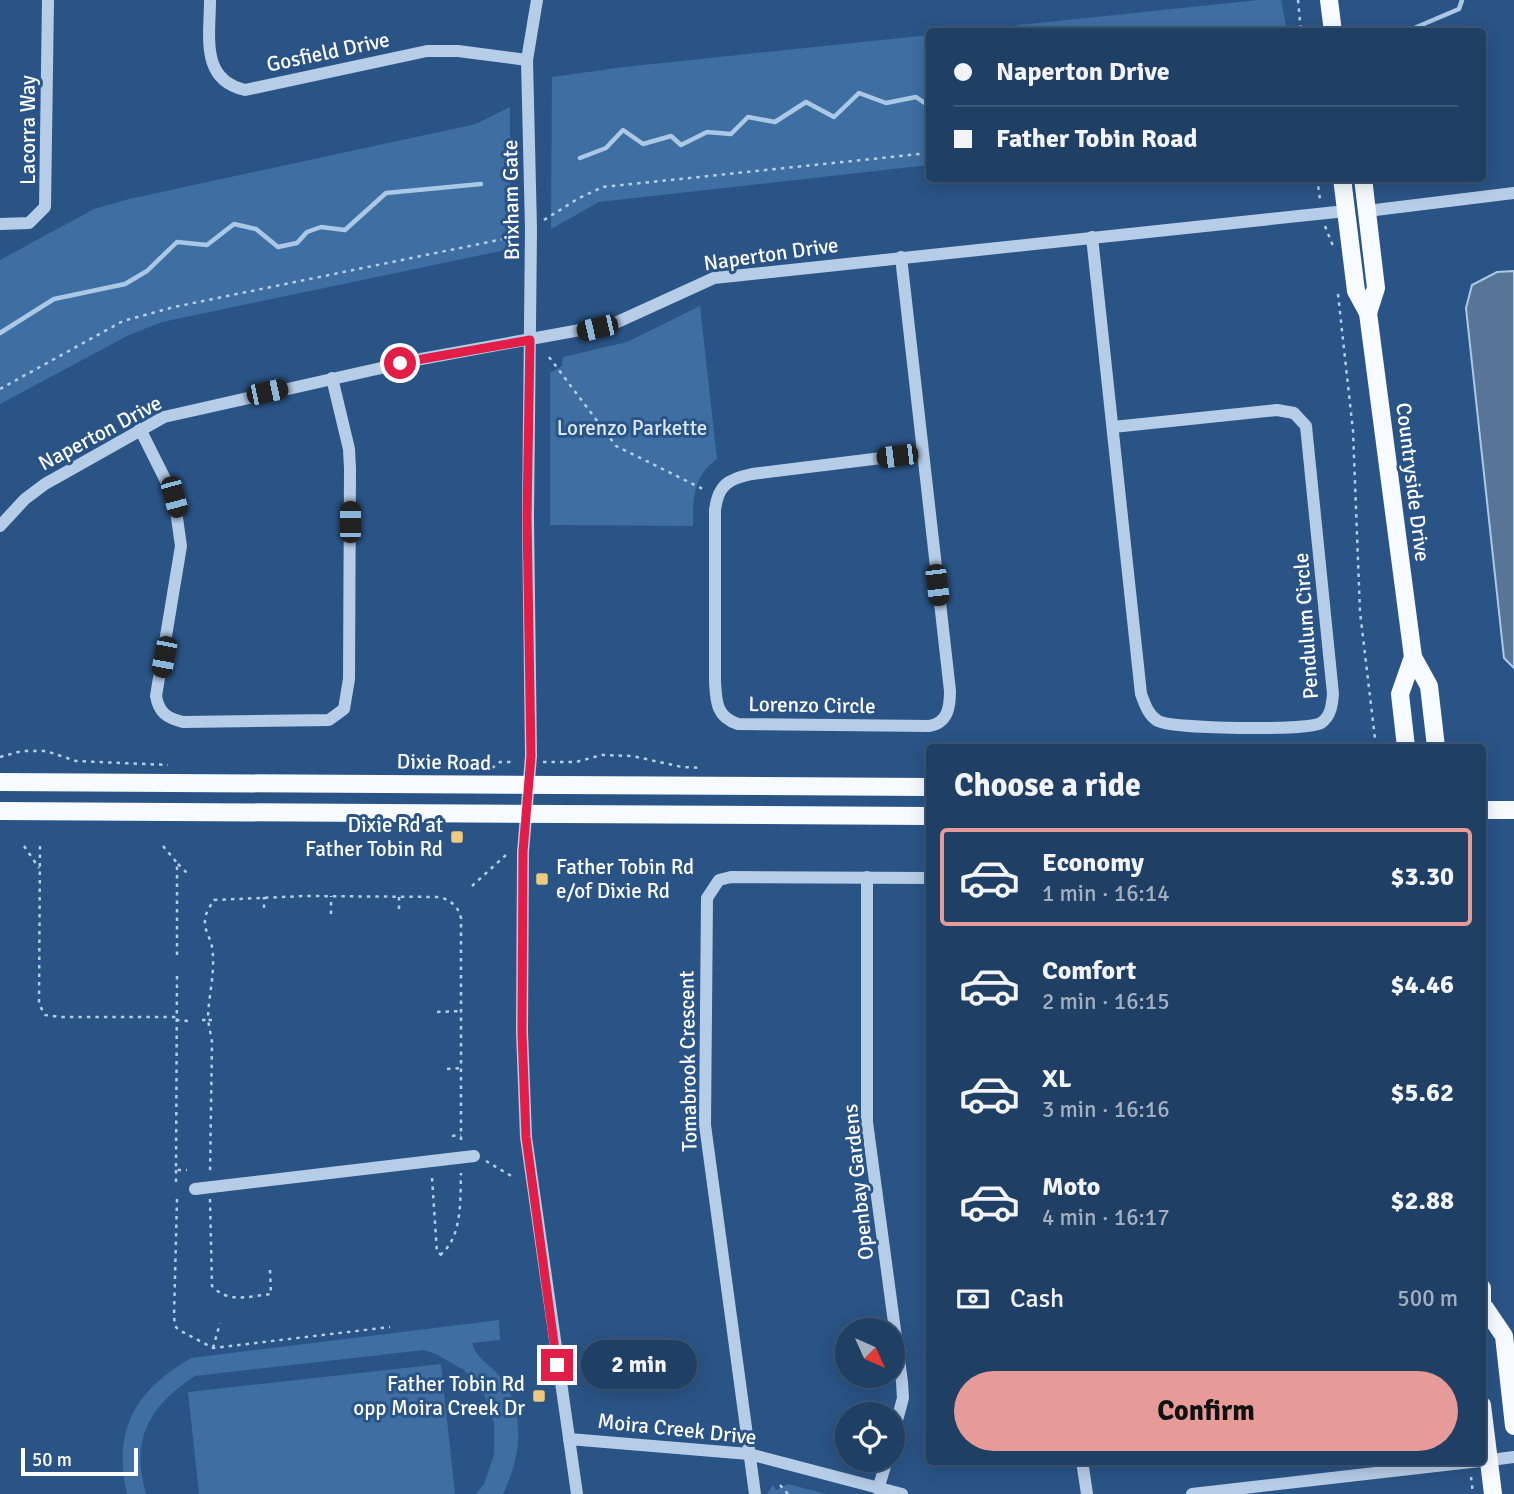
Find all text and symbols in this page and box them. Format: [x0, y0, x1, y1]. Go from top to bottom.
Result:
street label: Gosfield Drive [264, 26, 392, 78]
text: Naperton Drive [996, 56, 1170, 88]
street label: Lacorra Way [15, 75, 41, 185]
text: Father Tobin Road [996, 123, 1197, 155]
street label: Brixham Gate [497, 139, 525, 261]
street label: Naperton Drive [702, 232, 840, 276]
car [575, 313, 620, 343]
route start [384, 347, 416, 379]
car [245, 377, 290, 407]
street label: Naperton Drive [34, 390, 166, 476]
street label: Countryside Drive [1390, 401, 1436, 563]
park label: Lorenzo Parkette [557, 415, 707, 441]
car [875, 443, 920, 469]
car [159, 474, 190, 520]
car [340, 501, 361, 543]
street label: Pendulum Circle [1288, 552, 1324, 700]
car [925, 563, 950, 607]
car [150, 634, 179, 680]
street label: Lorenzo Circle [748, 691, 876, 719]
street label: Dixie Road [396, 748, 492, 776]
text: Choose a ride [954, 766, 1141, 805]
place label: Dixie Rd at Father Tobin Rd [305, 812, 443, 862]
marker: Dixie Rd at Father Tobin Rd [449, 829, 465, 845]
icon: car [958, 846, 1021, 909]
text: Economy [1042, 847, 1144, 879]
place label: Father Tobin Rd e/of Dixie Rd [556, 854, 694, 904]
text: $3.30 [1390, 861, 1454, 893]
marker: Father Tobin Rd e/of Dixie Rd [534, 871, 550, 887]
text: 1 min · 16:14 [1042, 879, 1170, 908]
icon: car [958, 954, 1021, 1017]
text: Comfort [1042, 955, 1136, 987]
text: $4.46 [1390, 969, 1454, 1001]
street label: Tomabrook Crescent [673, 970, 703, 1152]
text: 2 min · 16:15 [1042, 987, 1170, 1016]
icon: car [958, 1062, 1021, 1125]
text: XL [1042, 1063, 1072, 1095]
text: $5.62 [1390, 1077, 1454, 1109]
text: 3 min · 16:16 [1042, 1095, 1170, 1124]
street label: Openbay Gardens [837, 1103, 879, 1261]
icon: car [958, 1170, 1021, 1233]
text: Moto [1042, 1171, 1100, 1203]
text: $2.88 [1390, 1185, 1454, 1217]
text: 4 min · 16:17 [1042, 1203, 1170, 1232]
icon: cash [954, 1280, 992, 1318]
text: Cash [1010, 1283, 1064, 1315]
text: 500 m [1397, 1284, 1458, 1313]
north arrow [835, 1318, 905, 1388]
map controls [835, 1318, 905, 1472]
callout: 2 min [582, 1340, 697, 1390]
route end [541, 1349, 573, 1381]
text: 2 min [611, 1350, 667, 1379]
place label: Father Tobin Rd opp Moira Creek Dr [353, 1371, 525, 1421]
button: Confirm [954, 1371, 1458, 1451]
marker: Father Tobin Rd opp Moira Creek Dr [531, 1388, 547, 1404]
button: locate [835, 1402, 905, 1472]
street label: Moira Creek Drive [596, 1408, 758, 1450]
scale bar [21, 1445, 138, 1477]
text: 50 m [32, 1448, 72, 1472]

